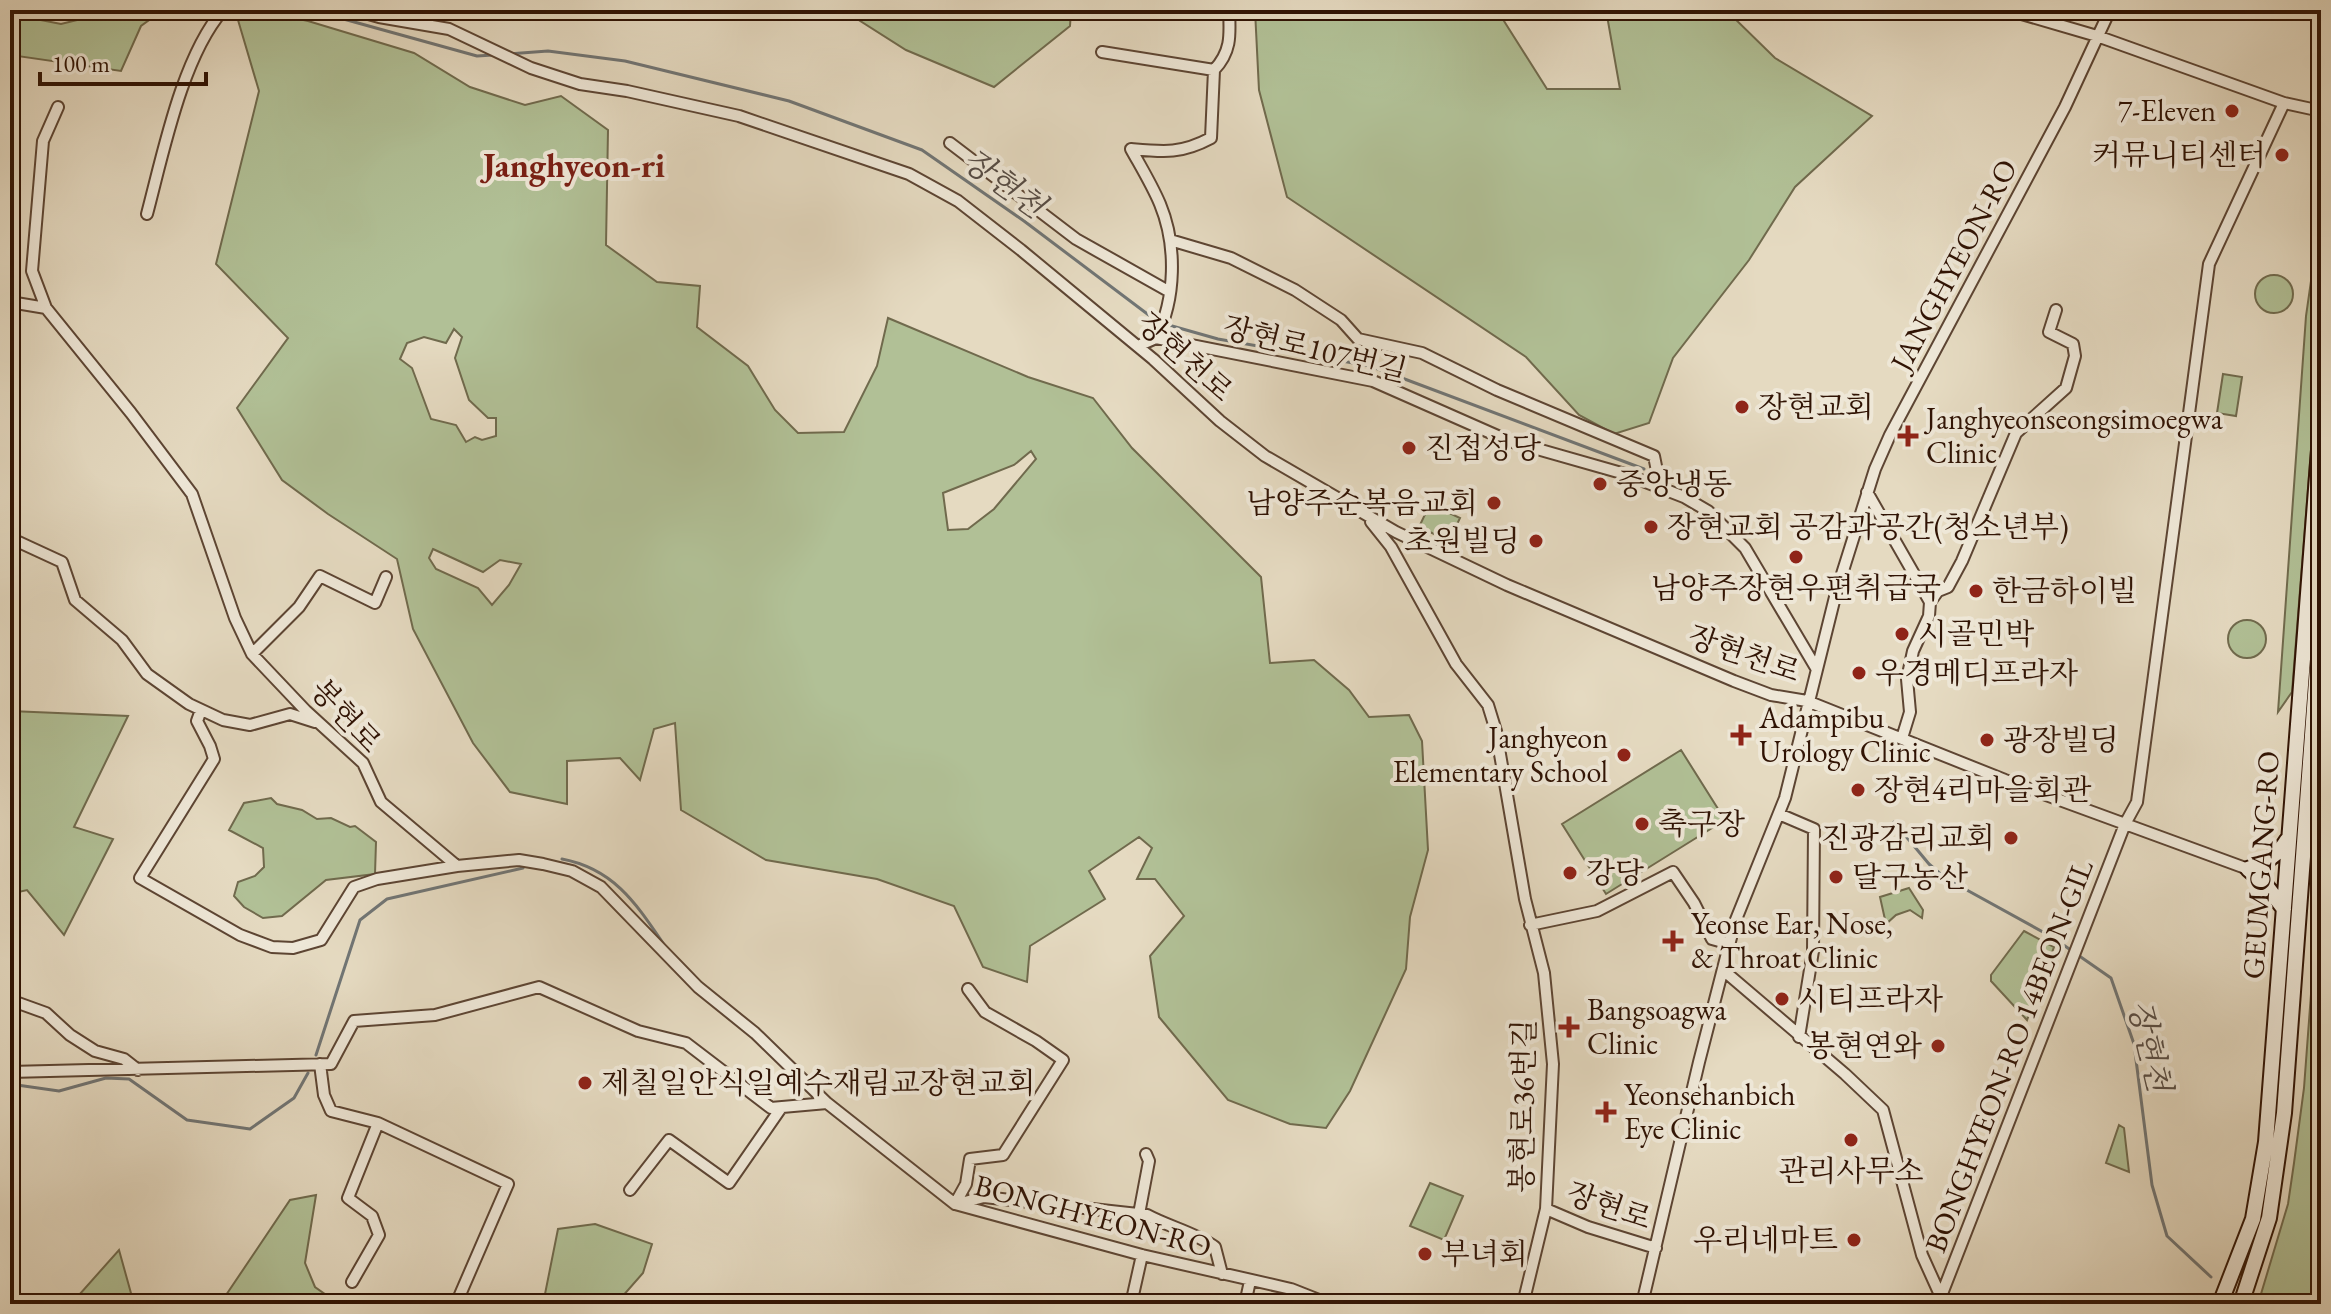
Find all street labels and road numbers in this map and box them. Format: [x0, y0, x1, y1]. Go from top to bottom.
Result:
street label: JANGHYEON-RO [1880, 152, 2026, 380]
street label: 장현천로 [1129, 303, 1241, 410]
street label: 장현로107번길 [1219, 307, 1411, 390]
street label: 장현천로 [1683, 616, 1805, 691]
street label: 봉현로 [302, 671, 390, 761]
street label: GEUMGANG-RO [2233, 750, 2288, 980]
street label: BONGHYEON-RO 14BEON-GIL [1915, 853, 2102, 1258]
street label: 봉현로36번길 [1501, 1019, 1544, 1193]
street label: BONGHYEON-RO [970, 1165, 1216, 1266]
street label: 장현로 [1562, 1173, 1657, 1238]

